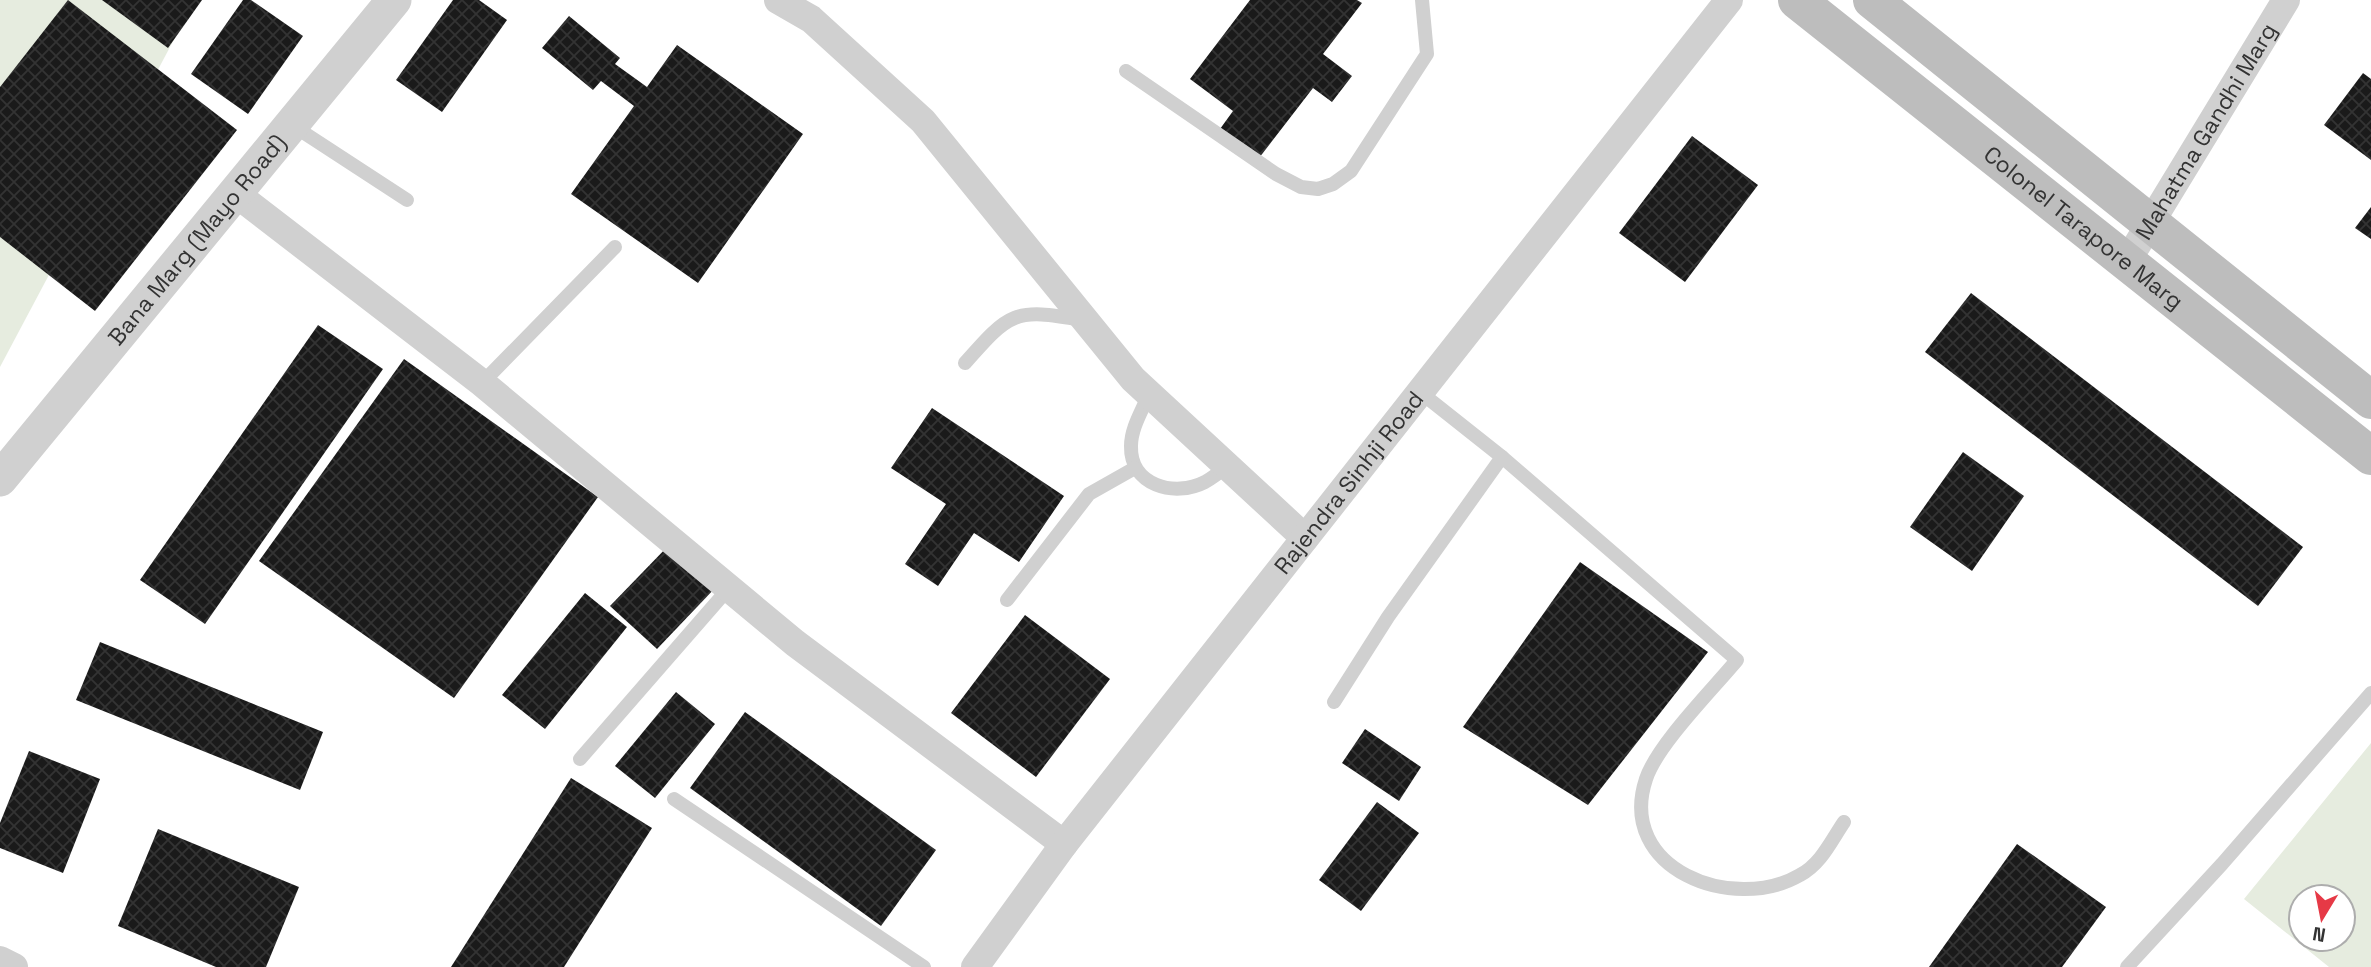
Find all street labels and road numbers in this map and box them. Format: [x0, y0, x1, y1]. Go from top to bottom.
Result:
street label: Mahatma Gandhi Marg [2129, 17, 2283, 245]
street label: Bana Marg (Mayo Road) [101, 128, 293, 351]
street label: Colonel Tarapore Marg [1978, 139, 2190, 316]
street label: Rajendra Sinhji Road [1267, 385, 1430, 580]

